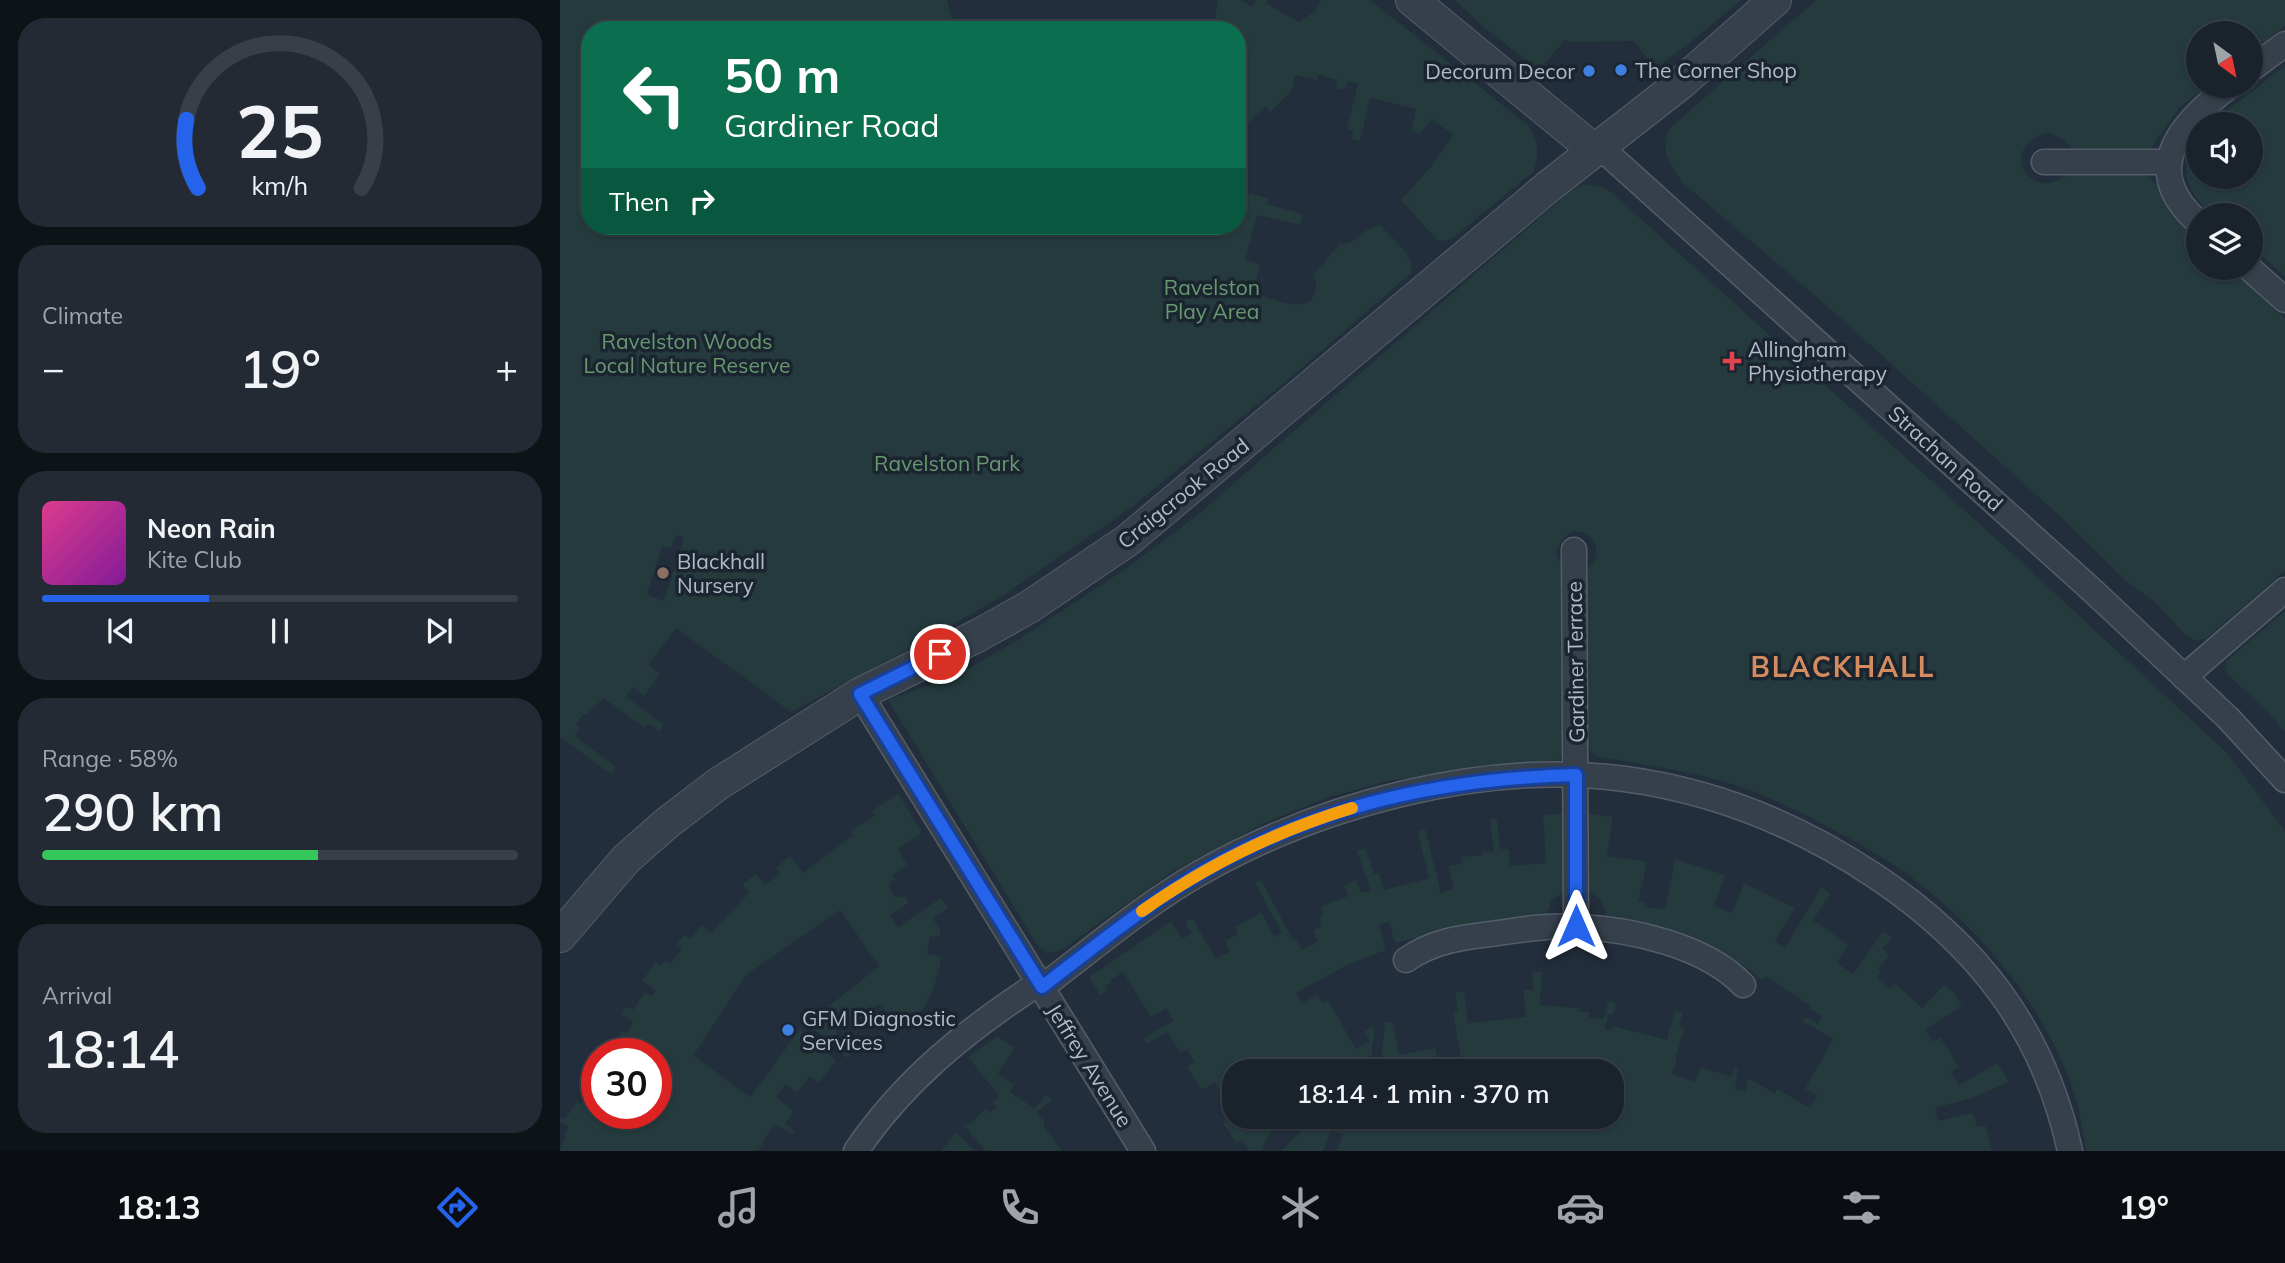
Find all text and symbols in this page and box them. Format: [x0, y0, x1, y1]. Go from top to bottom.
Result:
north arrow [2186, 21, 2263, 98]
map controls [2186, 21, 2263, 280]
text: 50 m [724, 44, 840, 105]
icon: left [609, 49, 700, 140]
place label: The Corner Shop [1635, 57, 1797, 83]
place label: Decorum Decor [1425, 58, 1575, 84]
marker: The Corner Shop [1613, 62, 1629, 78]
marker: Decorum Decor [1581, 63, 1597, 79]
text: 25 [236, 86, 324, 177]
text: Gardiner Road [724, 105, 939, 145]
button: sound [2186, 112, 2263, 189]
text: km/h [252, 170, 308, 201]
icon: right [683, 182, 721, 220]
text: Then [609, 185, 669, 218]
button: layers [2186, 203, 2263, 280]
park label: Ravelston Play Area [1164, 274, 1260, 324]
text: Climate [42, 301, 123, 330]
park label: Ravelston Woods Local Nature Reserve [583, 328, 791, 378]
text: 19° [239, 336, 321, 401]
place label: Allingham Physiotherapy [1748, 336, 1887, 386]
text: − [42, 344, 65, 392]
text: + [495, 344, 518, 392]
marker: Allingham Physiotherapy [1722, 351, 1742, 371]
street label: Strachan Road [1883, 400, 2009, 516]
street label: Craigcrook Road [1112, 432, 1254, 554]
park label: Ravelston Park [874, 450, 1020, 476]
text: Neon Rain [147, 512, 276, 545]
text: Kite Club [147, 545, 242, 574]
place label: Blackhall Nursery [677, 548, 765, 598]
marker: Blackhall Nursery [655, 565, 671, 581]
street label: Gardiner Terrace [1561, 581, 1589, 743]
icon: previous [102, 612, 140, 650]
icon: pause [261, 612, 299, 650]
icon: next [420, 612, 458, 650]
pin [910, 624, 970, 684]
icon: arrive [921, 635, 959, 673]
district label: BLACKHALL [1750, 649, 1936, 684]
text: Range · 58% [42, 744, 178, 773]
text: 290 km [42, 779, 223, 844]
position arrow [1539, 889, 1613, 963]
text: Arrival [42, 981, 112, 1010]
street label: Jeffrey Avenue [1042, 998, 1138, 1132]
place label: GFM Diagnostic Services [802, 1005, 956, 1055]
text: 18:14 [42, 1016, 179, 1081]
marker: GFM Diagnostic Services [780, 1022, 796, 1038]
speed limit sign: 30 [581, 1038, 672, 1129]
text: 18:14 · 1 min · 370 m [1296, 1077, 1550, 1110]
icon: directions [433, 1183, 482, 1232]
icon: music [714, 1183, 763, 1232]
icon: phone [995, 1183, 1044, 1232]
icon: climate [1276, 1183, 1325, 1232]
icon: car [1556, 1183, 1605, 1232]
icon: filters [1837, 1183, 1886, 1232]
text: 18:13 [116, 1187, 201, 1227]
text: 19° [2118, 1187, 2169, 1227]

